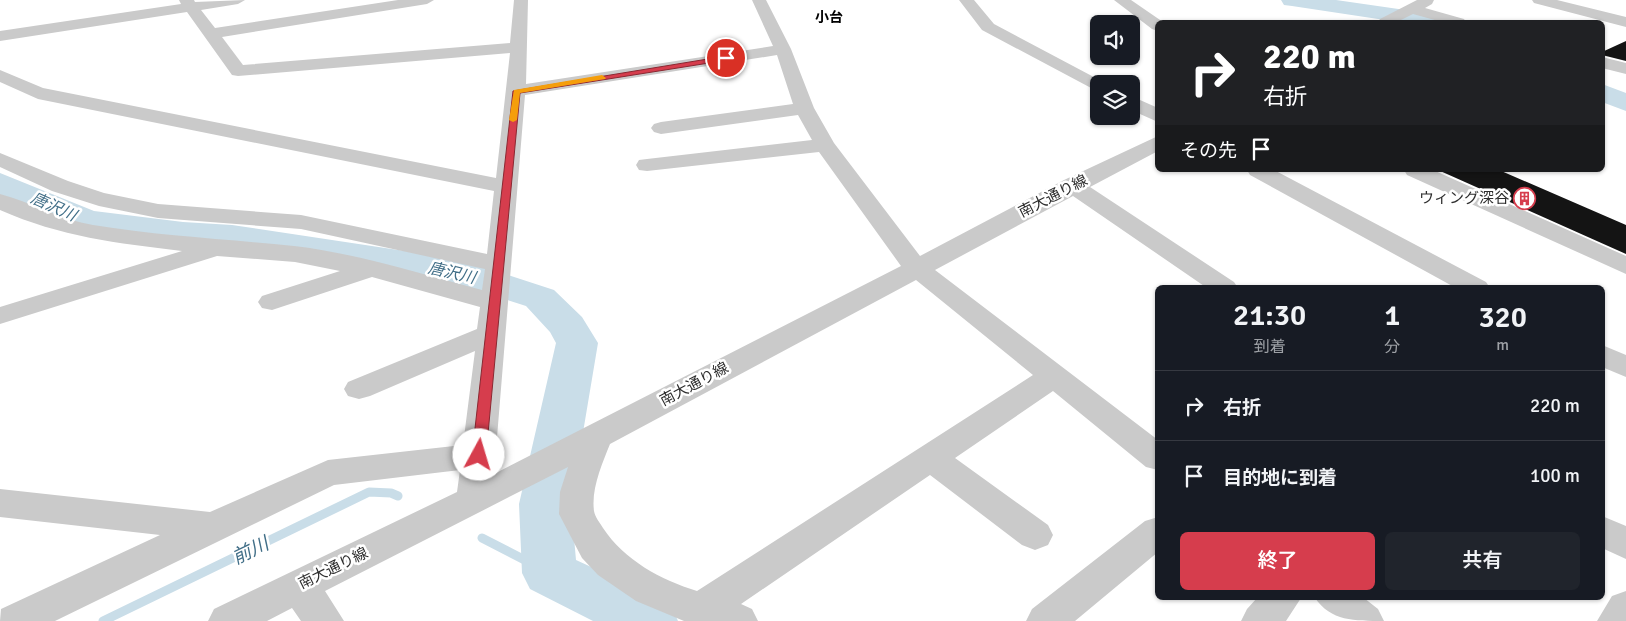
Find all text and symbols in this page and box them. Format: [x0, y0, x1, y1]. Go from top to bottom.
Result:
district label: 小台 [815, 9, 843, 26]
map controls [1090, 15, 1140, 125]
button: sound [1090, 15, 1140, 65]
text: 220 m [1263, 35, 1356, 78]
pin [705, 37, 747, 79]
icon: right [1180, 40, 1245, 105]
icon: arrive [712, 44, 740, 72]
button: layers [1090, 75, 1140, 125]
text: 右折 [1263, 83, 1307, 110]
icon: arrive [1247, 135, 1275, 163]
text: その先 [1180, 139, 1237, 163]
street label: 南大通り線 [1015, 171, 1091, 221]
building icon: ウィング深谷 [1513, 186, 1537, 210]
water label: 唐沢川 [28, 188, 81, 227]
place label: ウィング深谷 [1419, 189, 1509, 207]
water label: 唐沢川 [426, 258, 479, 289]
text: 21:30 [1233, 297, 1306, 334]
text: 1 [1384, 297, 1400, 334]
text: 320 [1478, 299, 1527, 336]
text: m [1496, 335, 1509, 355]
text: 到着 [1254, 337, 1286, 357]
text: 分 [1384, 337, 1400, 357]
street label: 南大通り線 [657, 358, 731, 410]
icon: right [1180, 392, 1208, 420]
text: 220 m [1530, 394, 1580, 418]
text: 右折 [1223, 396, 1261, 420]
position arrow [452, 428, 504, 480]
icon: arrive [1180, 462, 1208, 490]
text: 100 m [1530, 464, 1580, 488]
text: 目的地に到着 [1223, 466, 1337, 490]
water label: 前川 [228, 531, 275, 570]
button: 終了 [1180, 532, 1375, 590]
button: 共有 [1385, 532, 1580, 590]
street label: 南大通り線 [295, 543, 371, 593]

